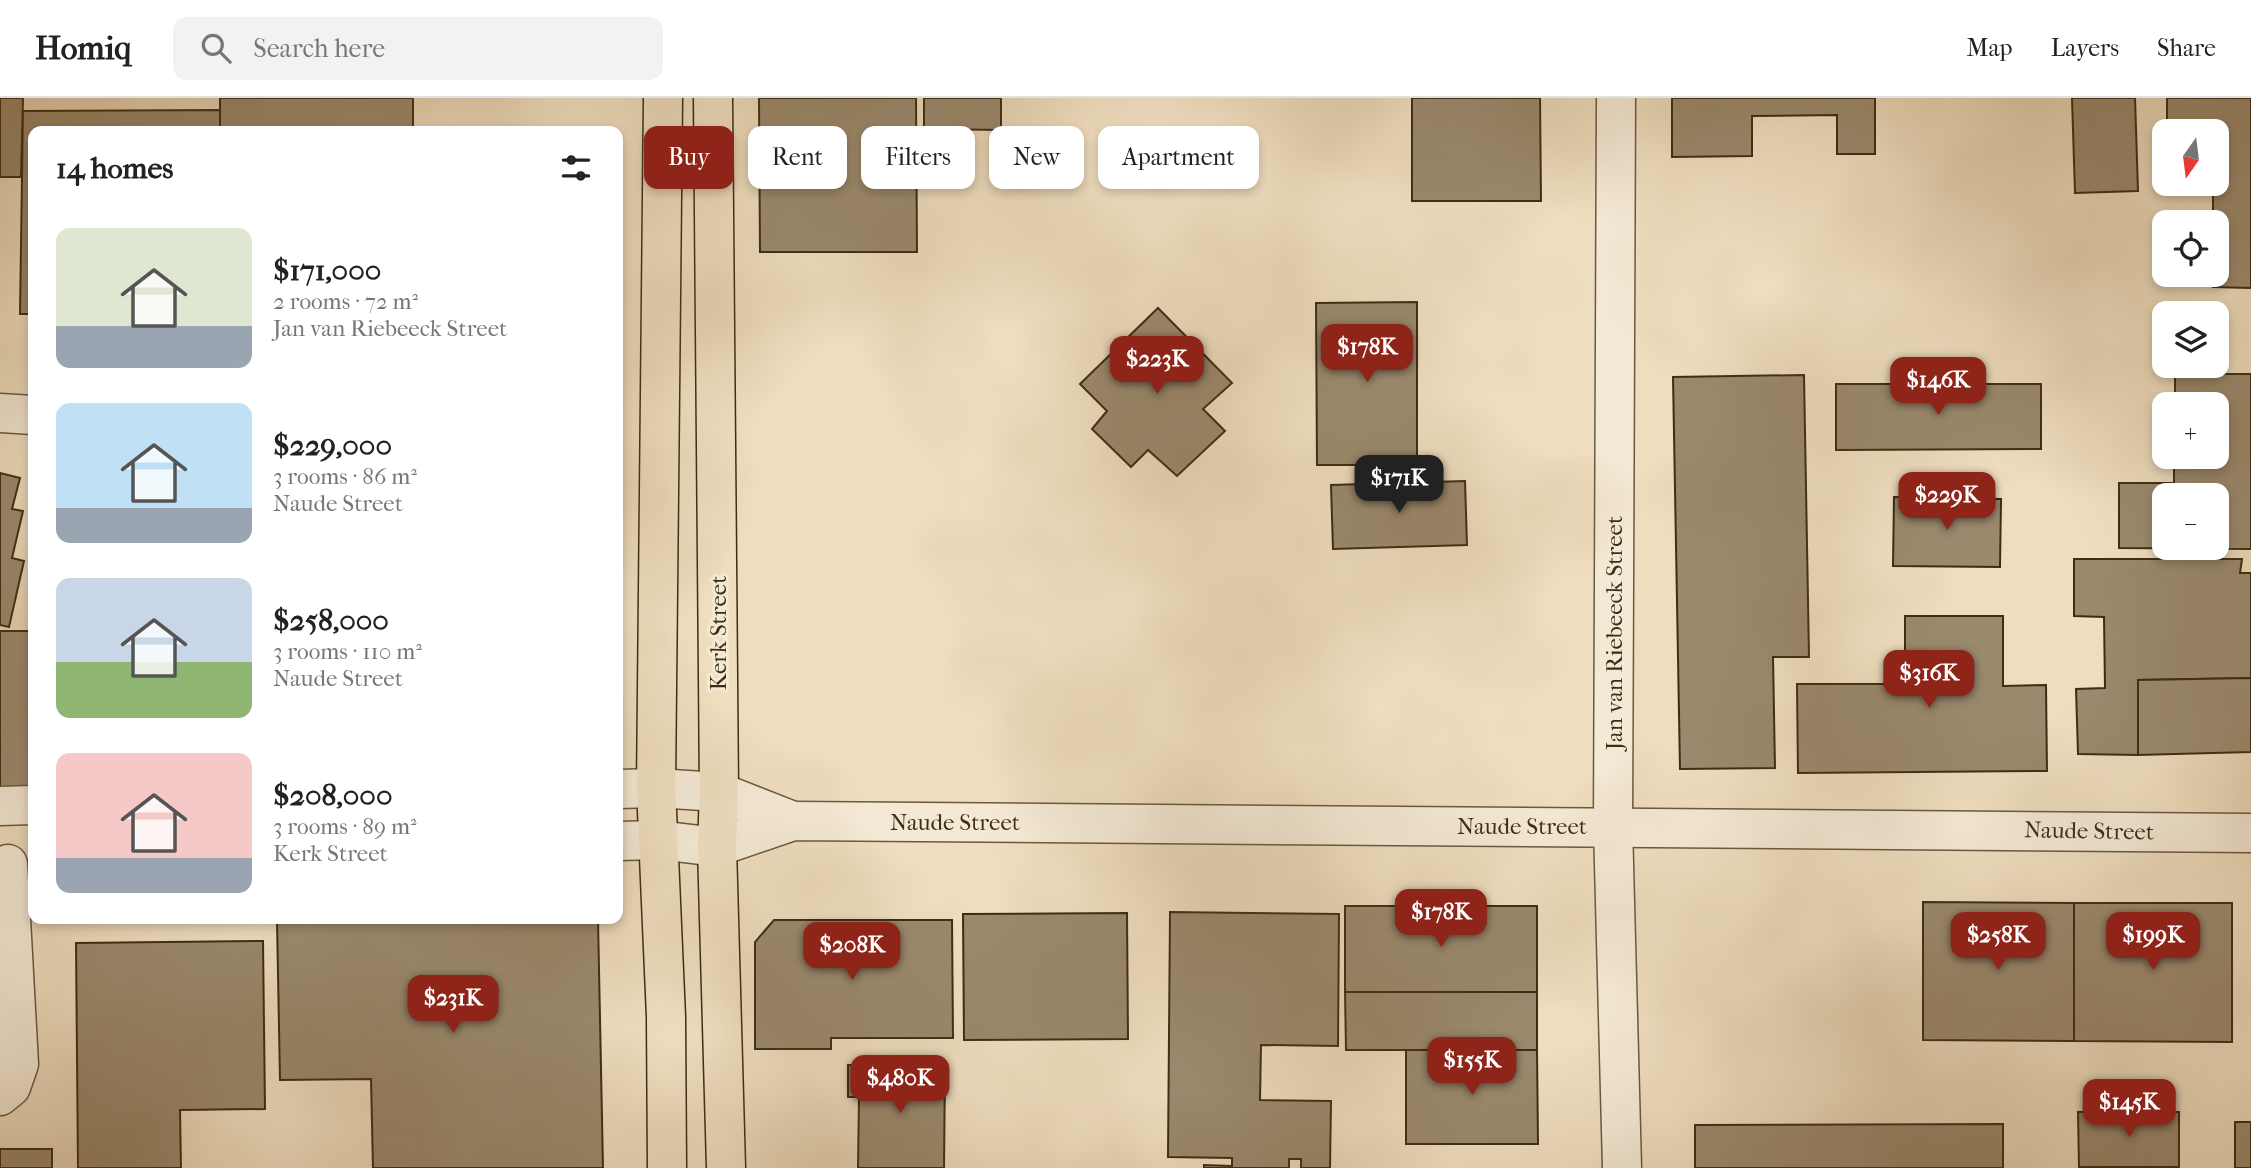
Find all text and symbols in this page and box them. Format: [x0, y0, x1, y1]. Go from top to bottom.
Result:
search box [173, 17, 663, 80]
text: Homiq [35, 29, 131, 68]
icon: search [197, 29, 235, 67]
text: Search here [253, 33, 385, 64]
text: Map [1967, 34, 2013, 62]
text: Layers [2051, 34, 2119, 62]
text: Share [2157, 34, 2216, 62]
north arrow [2152, 119, 2230, 196]
map controls [2152, 119, 2229, 560]
chip: Buy [644, 126, 734, 189]
chip: Rent [748, 126, 847, 189]
chip: Filters [861, 126, 975, 189]
chip: New [989, 126, 1084, 189]
chip: Apartment [1098, 126, 1259, 189]
icon: filters [557, 149, 595, 187]
text: 14 homes [56, 151, 173, 186]
button: locate [2152, 210, 2229, 287]
text: $171,000 [273, 253, 381, 288]
icon: home [112, 256, 196, 340]
text: 2 rooms · 72 m² [273, 288, 418, 315]
button: layers [2152, 301, 2229, 378]
text: Jan van Riebeeck Street [273, 315, 507, 342]
pin: $178K [1318, 324, 1416, 384]
text: $178K [1337, 333, 1397, 360]
pin: $223K [1108, 336, 1206, 396]
text: $223K [1126, 345, 1188, 372]
pin: $146K [1889, 358, 1987, 417]
text: $146K [1906, 366, 1970, 393]
button: + [2152, 392, 2229, 469]
text: $229,000 [273, 428, 392, 463]
icon: home [112, 431, 196, 515]
pin: $171K [1350, 456, 1448, 515]
text: 3 rooms · 86 m² [273, 463, 417, 490]
text: $171K [1371, 464, 1427, 491]
pin: $229K [1898, 472, 1996, 532]
text: $229K [1914, 481, 1980, 508]
button: − [2152, 483, 2229, 560]
text: Naude Street [273, 490, 403, 517]
street label: Jan van Riebeeck Street [1601, 516, 1628, 752]
street label: Kerk Street [705, 576, 732, 690]
text: $258,000 [273, 603, 389, 638]
icon: home [112, 606, 196, 690]
text: 3 rooms · 110 m² [273, 638, 422, 665]
pin: $316K [1880, 650, 1978, 710]
text: $316K [1899, 659, 1959, 686]
text: Naude Street [273, 665, 403, 692]
text: $208,000 [273, 778, 392, 813]
icon: home [112, 781, 196, 865]
street label: Naude Street [890, 809, 1020, 836]
text: 3 rooms · 89 m² [273, 813, 417, 840]
street label: Naude Street [1457, 813, 1587, 840]
street label: Naude Street [2024, 816, 2154, 846]
text: Kerk Street [273, 840, 388, 867]
pin: $178K [1392, 890, 1490, 949]
text: $178K [1411, 898, 1471, 925]
pin: $258K [1949, 912, 2047, 972]
pin: $199K [2104, 912, 2202, 972]
text: $258K [1967, 921, 2029, 948]
text: $199K [2122, 921, 2184, 948]
pin: $208K [803, 922, 901, 982]
text: $208K [819, 931, 885, 958]
pin: $231K [404, 976, 502, 1035]
text: $231K [424, 984, 482, 1011]
pin: $155K [1423, 1038, 1521, 1097]
text: $155K [1443, 1046, 1501, 1073]
pin: $480K [851, 1056, 949, 1115]
text: $480K [866, 1064, 934, 1091]
pin: $145K [2080, 1080, 2178, 1139]
text: $145K [2099, 1088, 2159, 1115]

